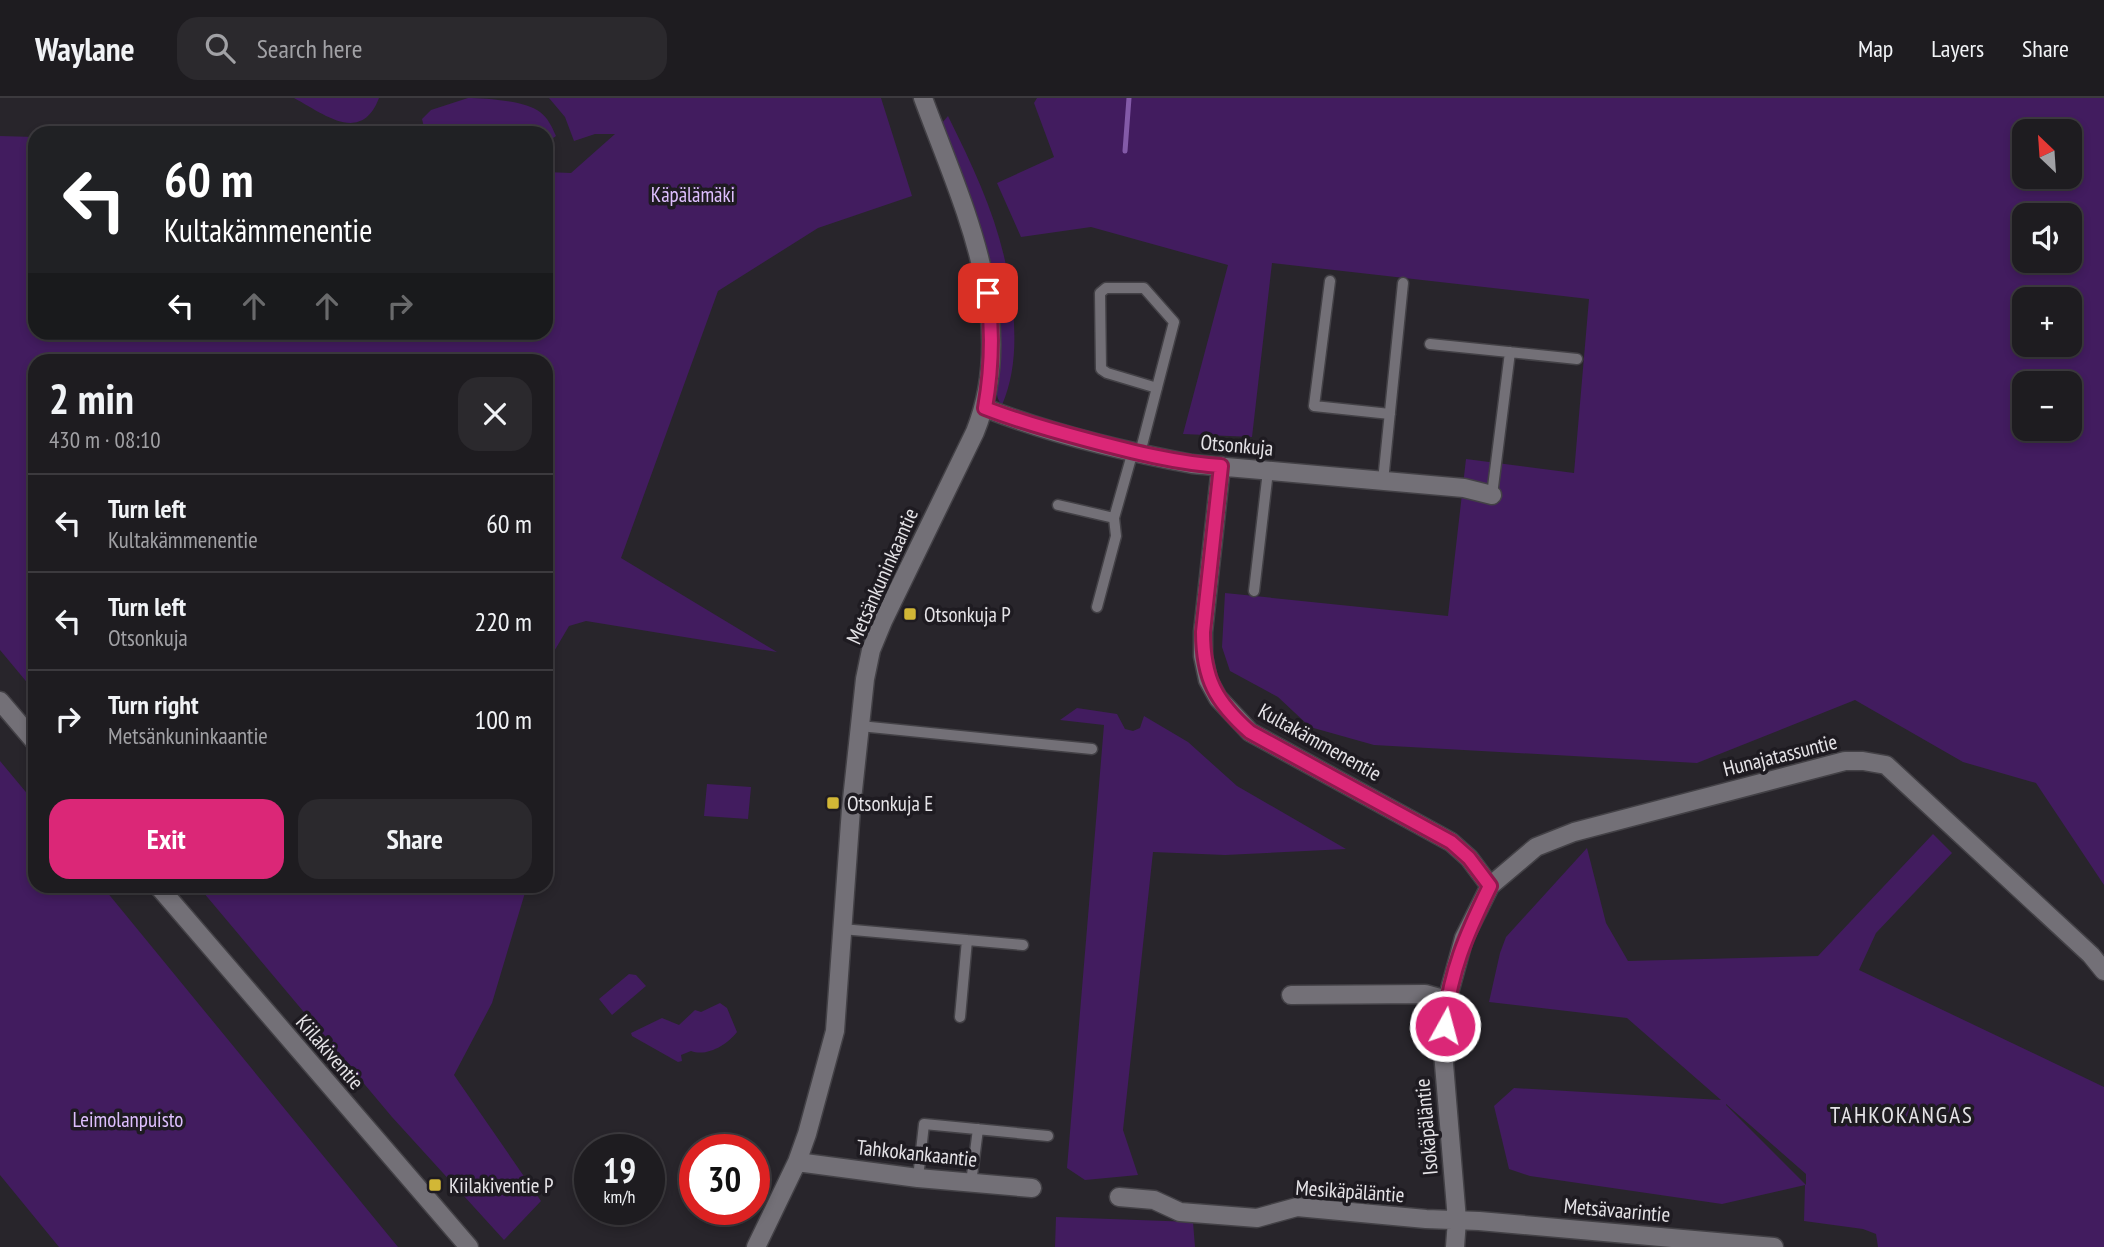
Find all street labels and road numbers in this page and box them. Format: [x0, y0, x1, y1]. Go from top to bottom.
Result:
street label: Otsonkuja [1200, 428, 1274, 462]
street label: Metsänkuninkaantie [840, 504, 924, 648]
street label: Kultakämmenentie [1254, 697, 1386, 787]
street label: Hunajatassuntie [1720, 728, 1840, 782]
street label: Kiilakiventie [290, 1009, 370, 1095]
street label: Isokäpäläntie [1408, 1078, 1444, 1176]
street label: Tahkokankaantie [855, 1133, 979, 1173]
street label: Mesikäpäläntie [1295, 1174, 1405, 1208]
street label: Metsävaarintie [1563, 1192, 1671, 1228]

